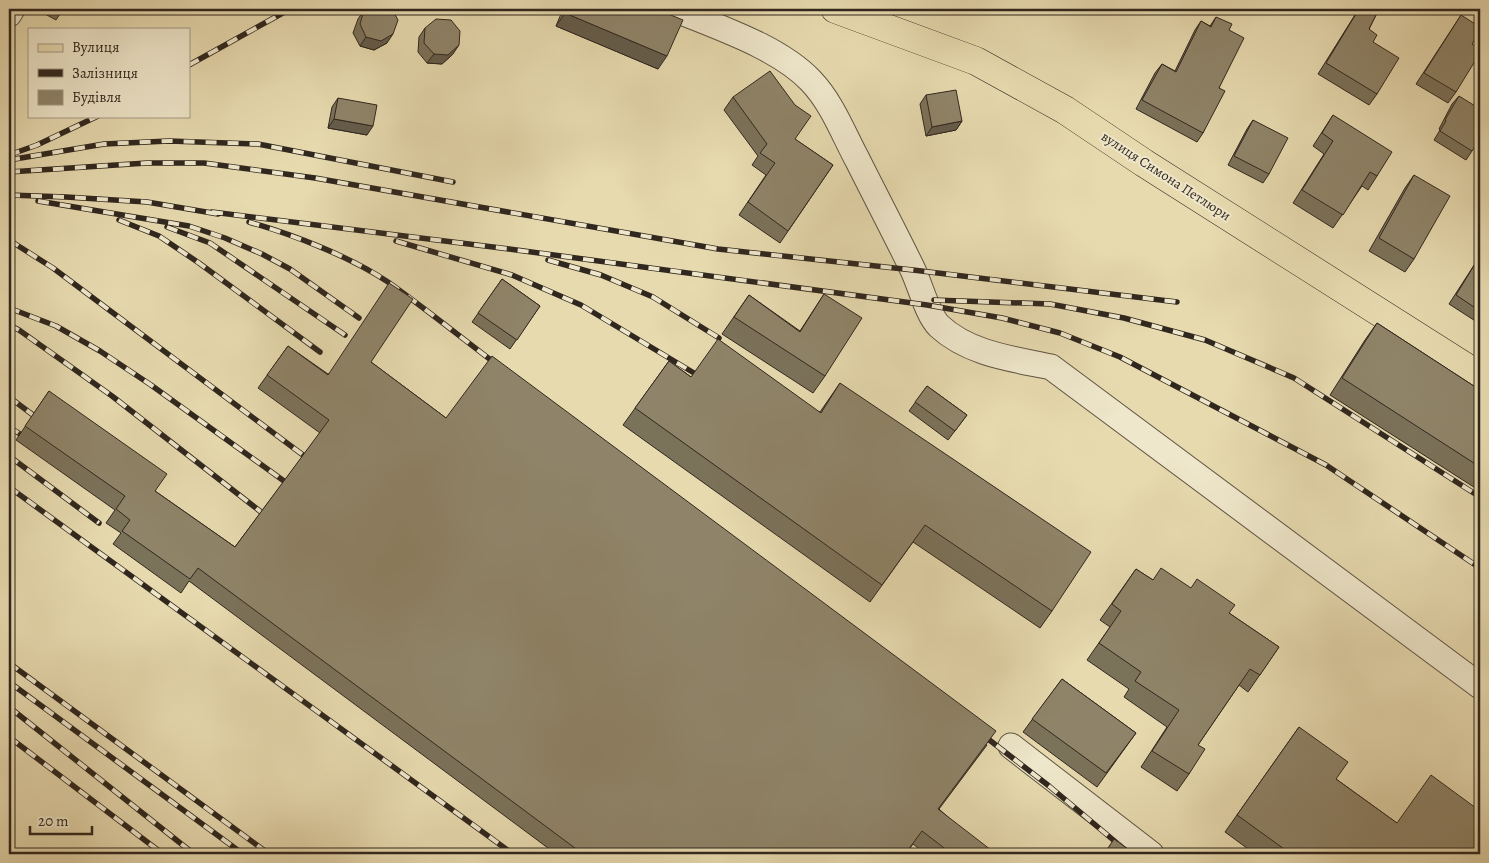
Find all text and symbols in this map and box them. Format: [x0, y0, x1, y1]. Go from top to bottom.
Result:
legend [28, 28, 190, 118]
text: Вулиця [72, 37, 119, 57]
text: Залізниця [72, 63, 138, 83]
text: Будівля [72, 87, 121, 107]
street label: вулиця Симона Петлюри [1097, 127, 1235, 225]
scale bar [30, 803, 92, 835]
text: 20 m [38, 811, 69, 831]

